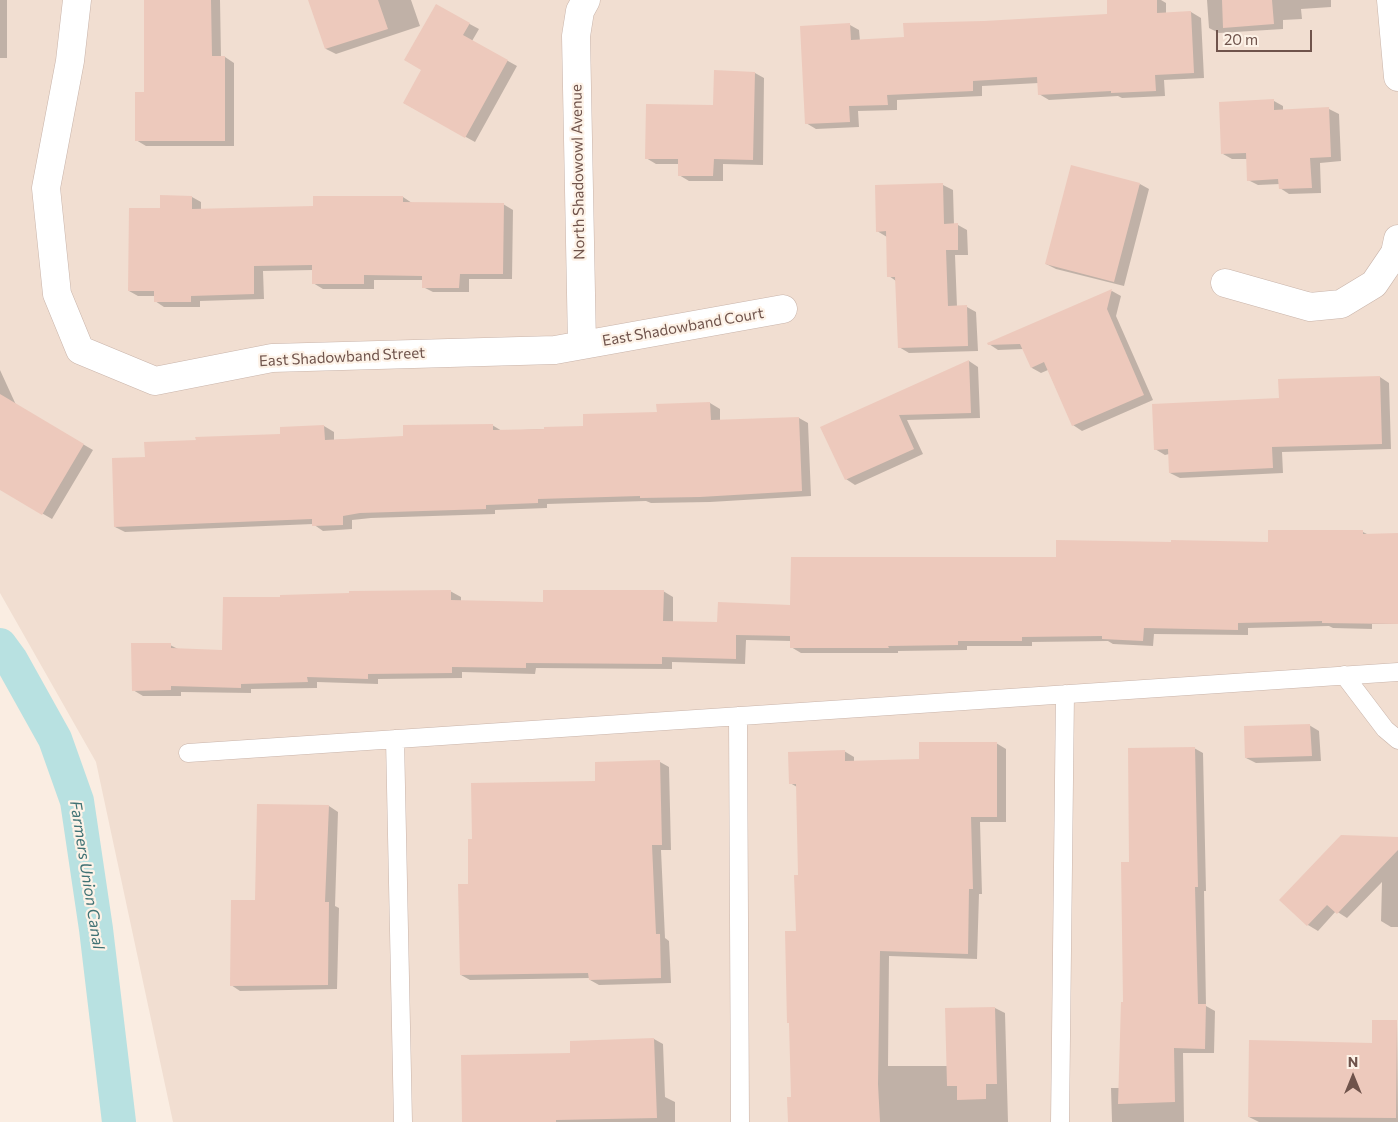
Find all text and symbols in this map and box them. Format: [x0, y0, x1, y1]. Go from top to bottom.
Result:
scale bar [1218, 20, 1314, 52]
text: 20 m [1224, 30, 1258, 48]
street label: North Shadowowl Avenue [567, 84, 589, 260]
street label: East Shadowband Court [601, 304, 765, 350]
street label: East Shadowband Street [258, 344, 426, 370]
water label: Farmers Union Canal [66, 799, 108, 951]
north arrow [1328, 1052, 1378, 1102]
text: N [1348, 1053, 1358, 1070]

